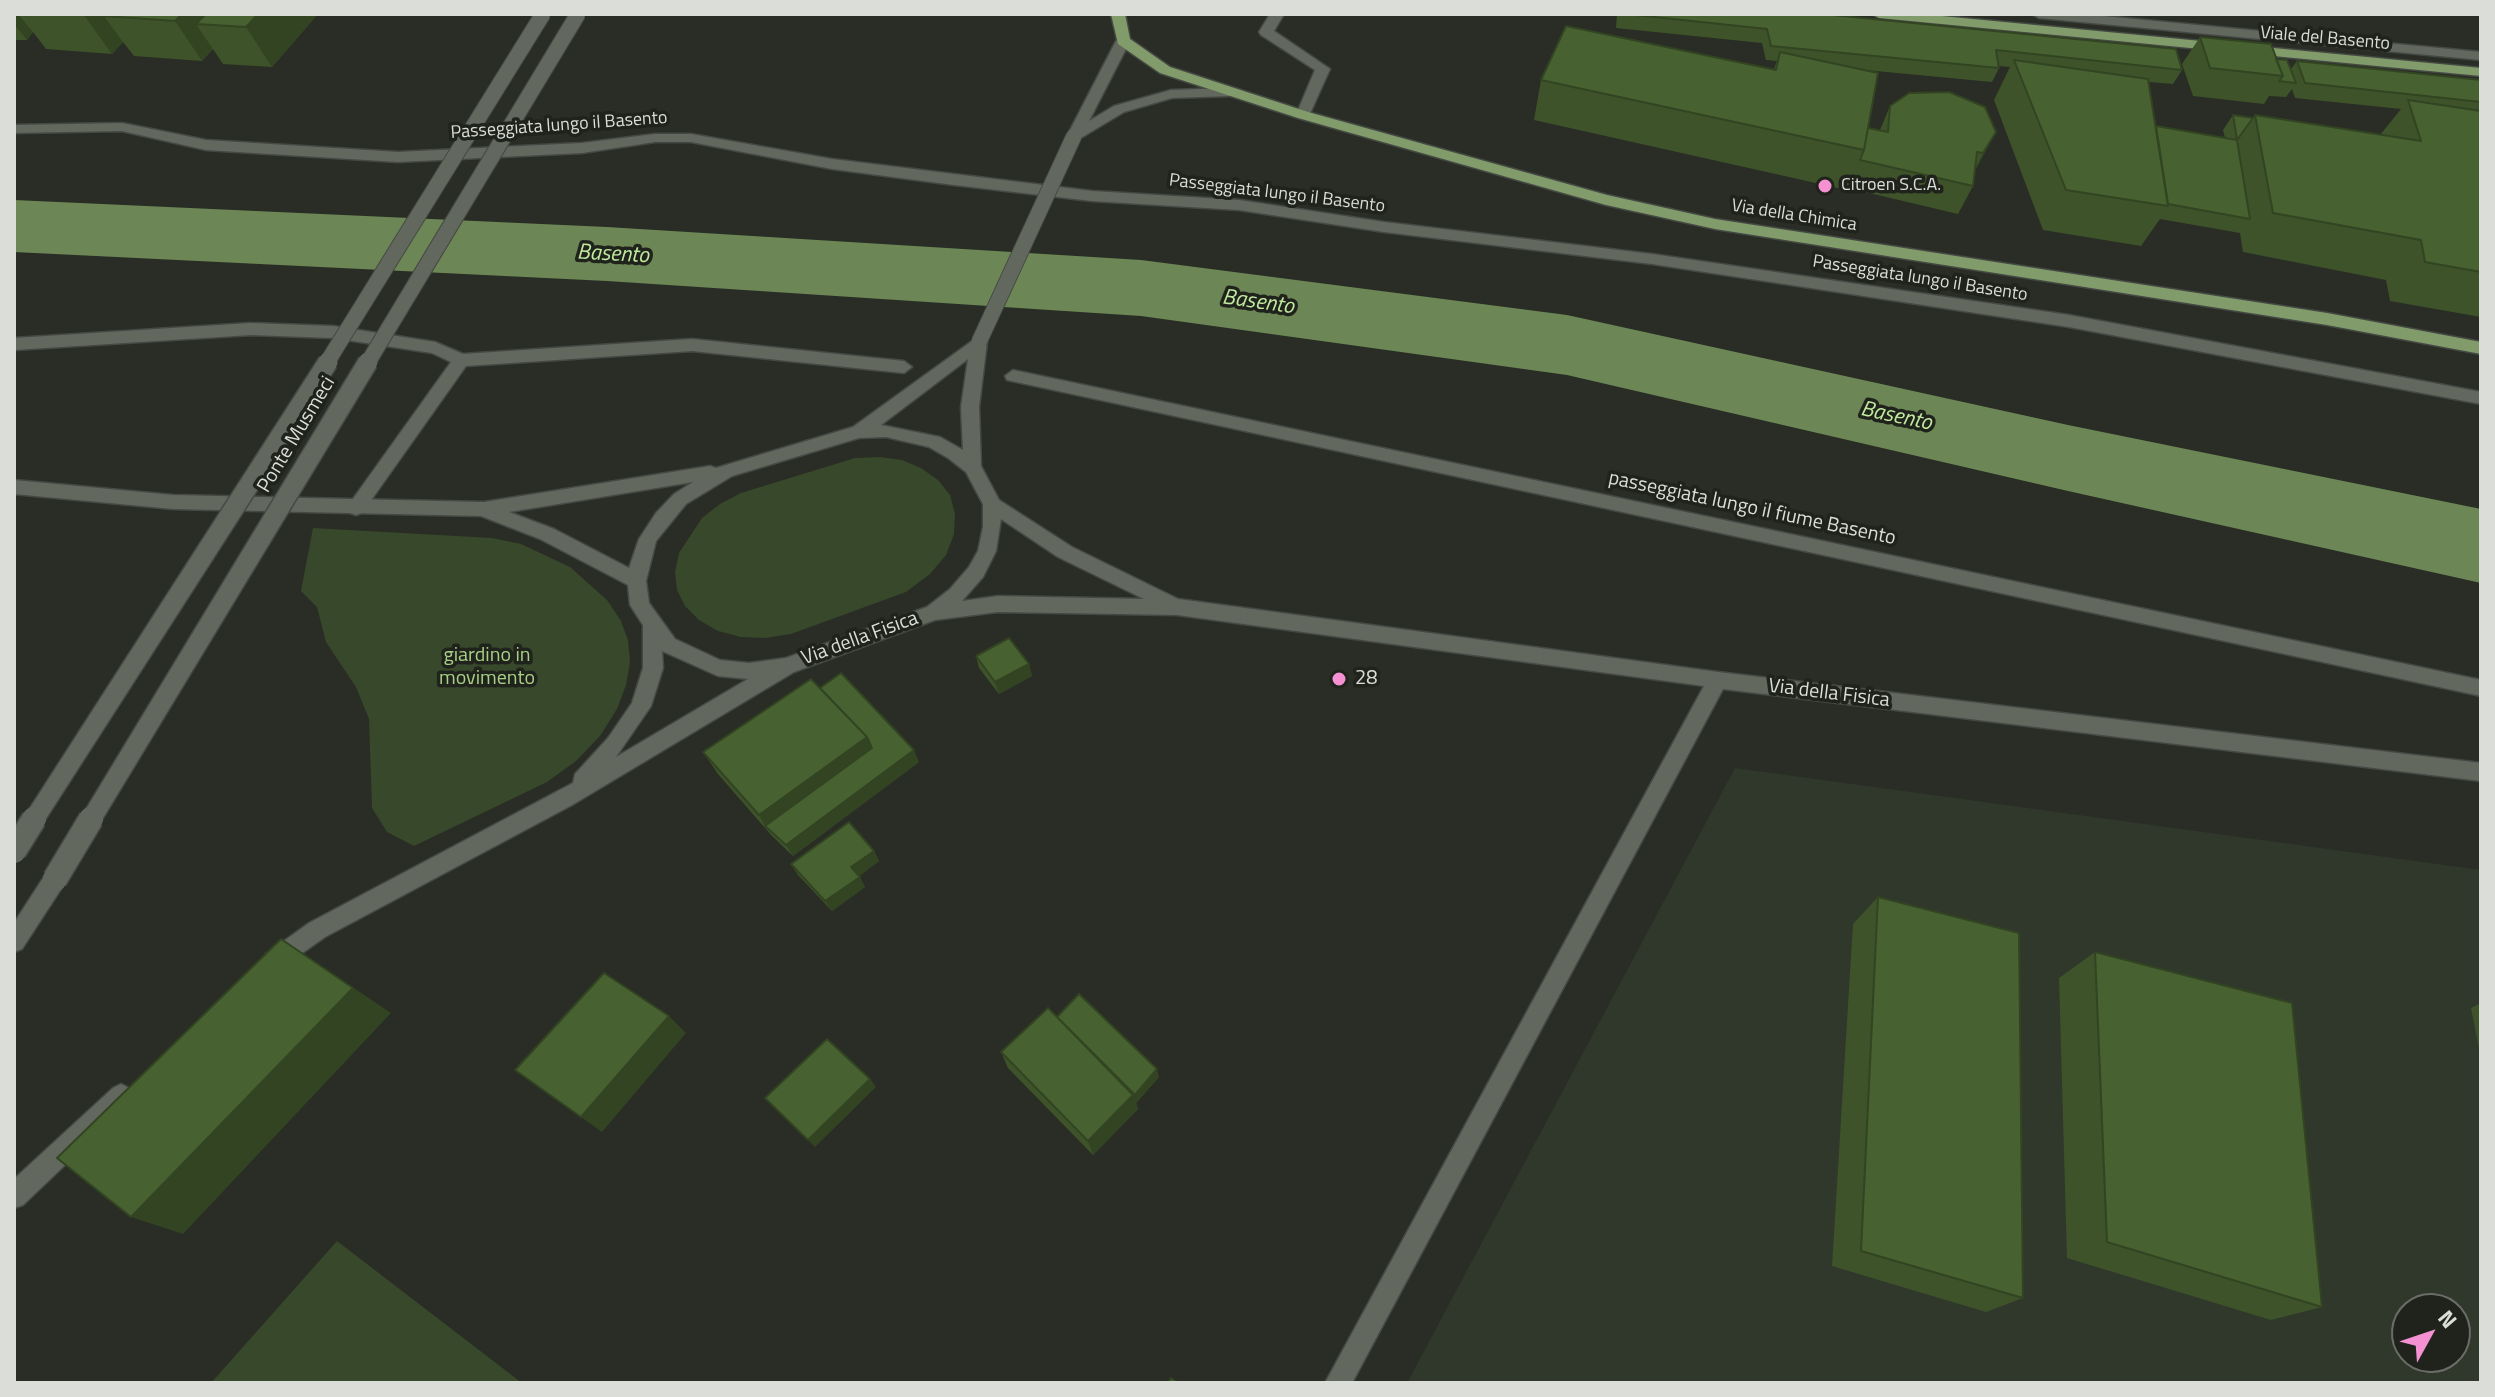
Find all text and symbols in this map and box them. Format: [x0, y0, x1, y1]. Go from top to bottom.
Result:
street label: Viale del Basento [2259, 23, 2391, 55]
street label: Passeggiata lungo il Basento [450, 108, 668, 144]
street label: Passeggiata lungo il Basento [1168, 170, 1386, 218]
place label: Citroen S.C.A. [1841, 175, 1941, 197]
marker: Citroen S.C.A. [1816, 177, 1834, 195]
street label: Via della Chimica [1730, 195, 1858, 237]
water label: Basento [576, 240, 650, 270]
street label: Passeggiata lungo il Basento [1811, 251, 2029, 307]
water label: Basento [1220, 285, 1296, 321]
street label: Ponte Musmeci [253, 373, 341, 497]
water label: Basento [1858, 397, 1934, 437]
street label: passeggiata lungo il fiume Basento [1606, 467, 1898, 551]
street label: Via della Fisica [799, 607, 921, 671]
park label: giardino in movimento [439, 644, 535, 691]
place label: 28 [1355, 667, 1377, 691]
marker: 28 [1330, 670, 1348, 688]
street label: Via della Fisica [1767, 675, 1891, 713]
north arrow [2391, 1293, 2471, 1373]
text: N [2430, 1302, 2466, 1336]

